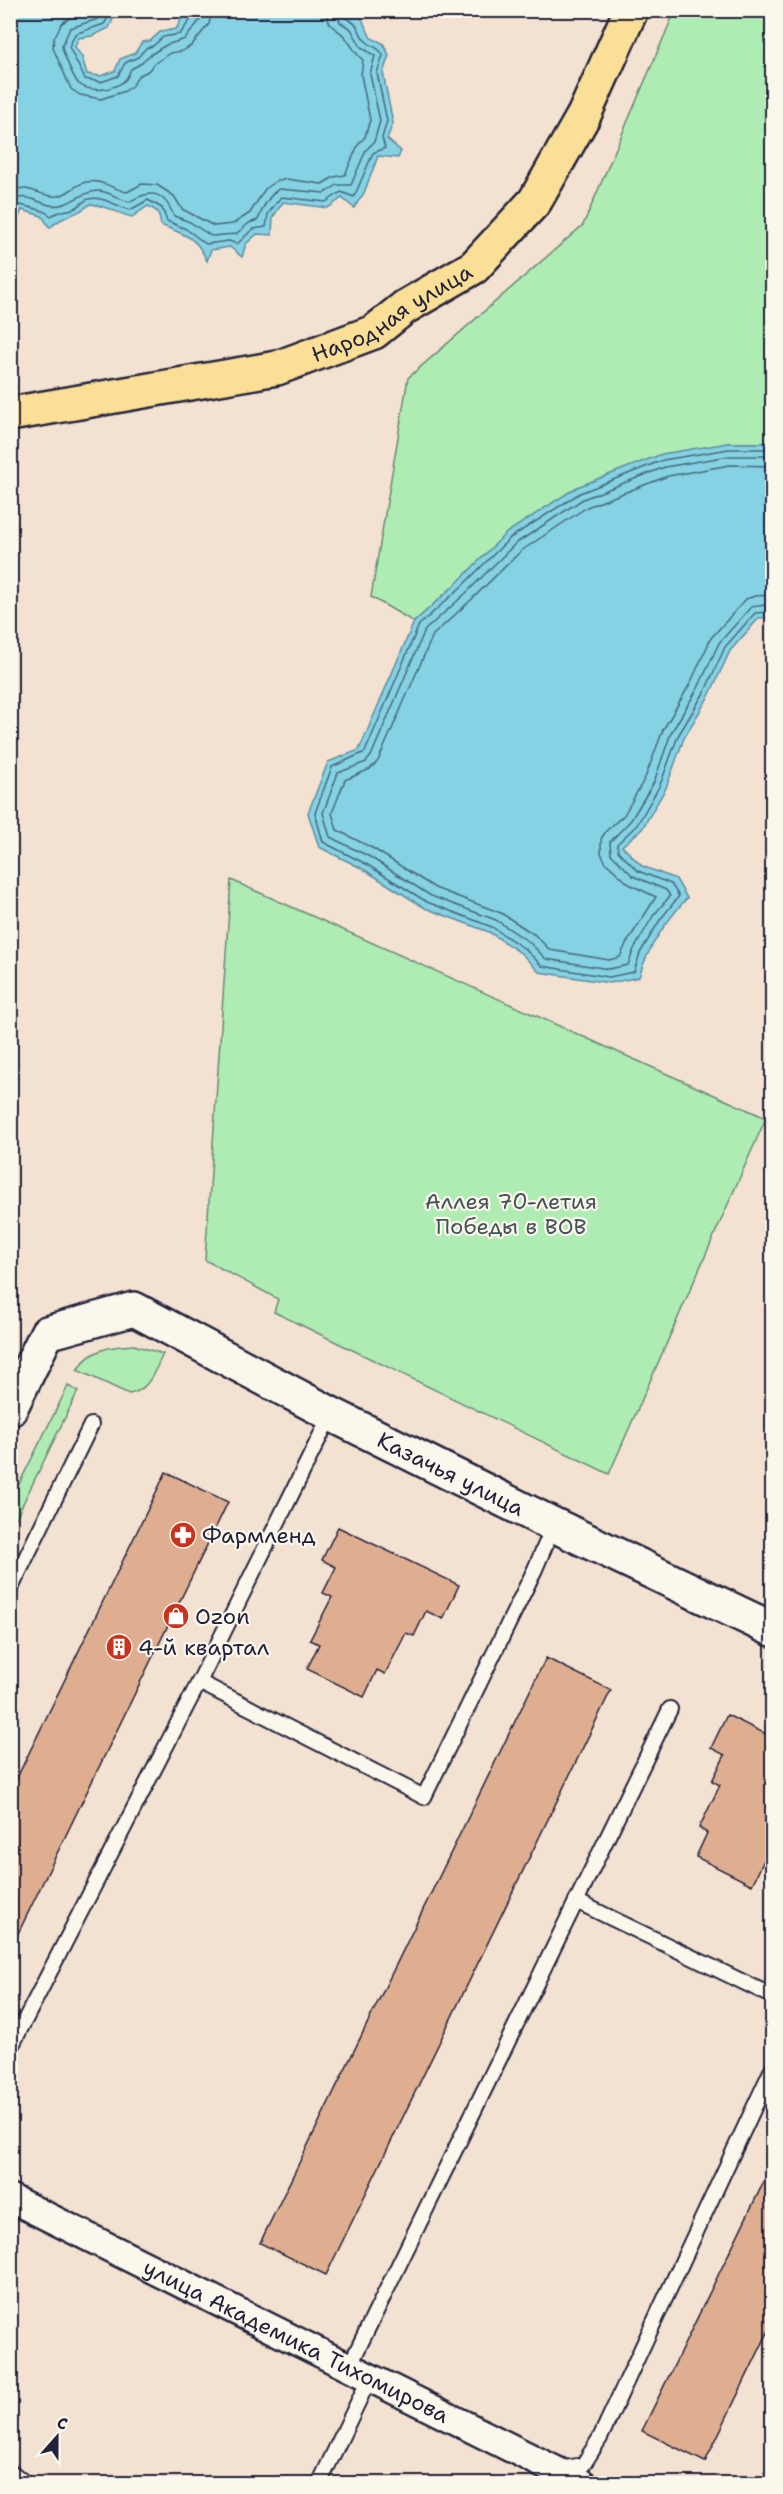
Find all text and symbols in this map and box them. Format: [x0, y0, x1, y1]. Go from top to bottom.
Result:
street label: Народная улица [307, 257, 478, 368]
park label: Аллея 70-летия Победы в ВОВ [425, 1187, 597, 1241]
street label: Казачья улица [373, 1425, 530, 1523]
pharmacy icon: Фармленд [168, 1520, 198, 1550]
place label: Фармленд [202, 1521, 316, 1550]
shop icon: Ozon [161, 1601, 191, 1631]
place label: Ozon [195, 1602, 250, 1631]
building icon: 4-й квартал [104, 1632, 134, 1662]
place label: 4-й квартал [138, 1633, 269, 1662]
street label: улица Академика Тихомирова [138, 2252, 454, 2430]
north arrow [27, 2407, 87, 2467]
text: С [54, 2412, 71, 2435]

